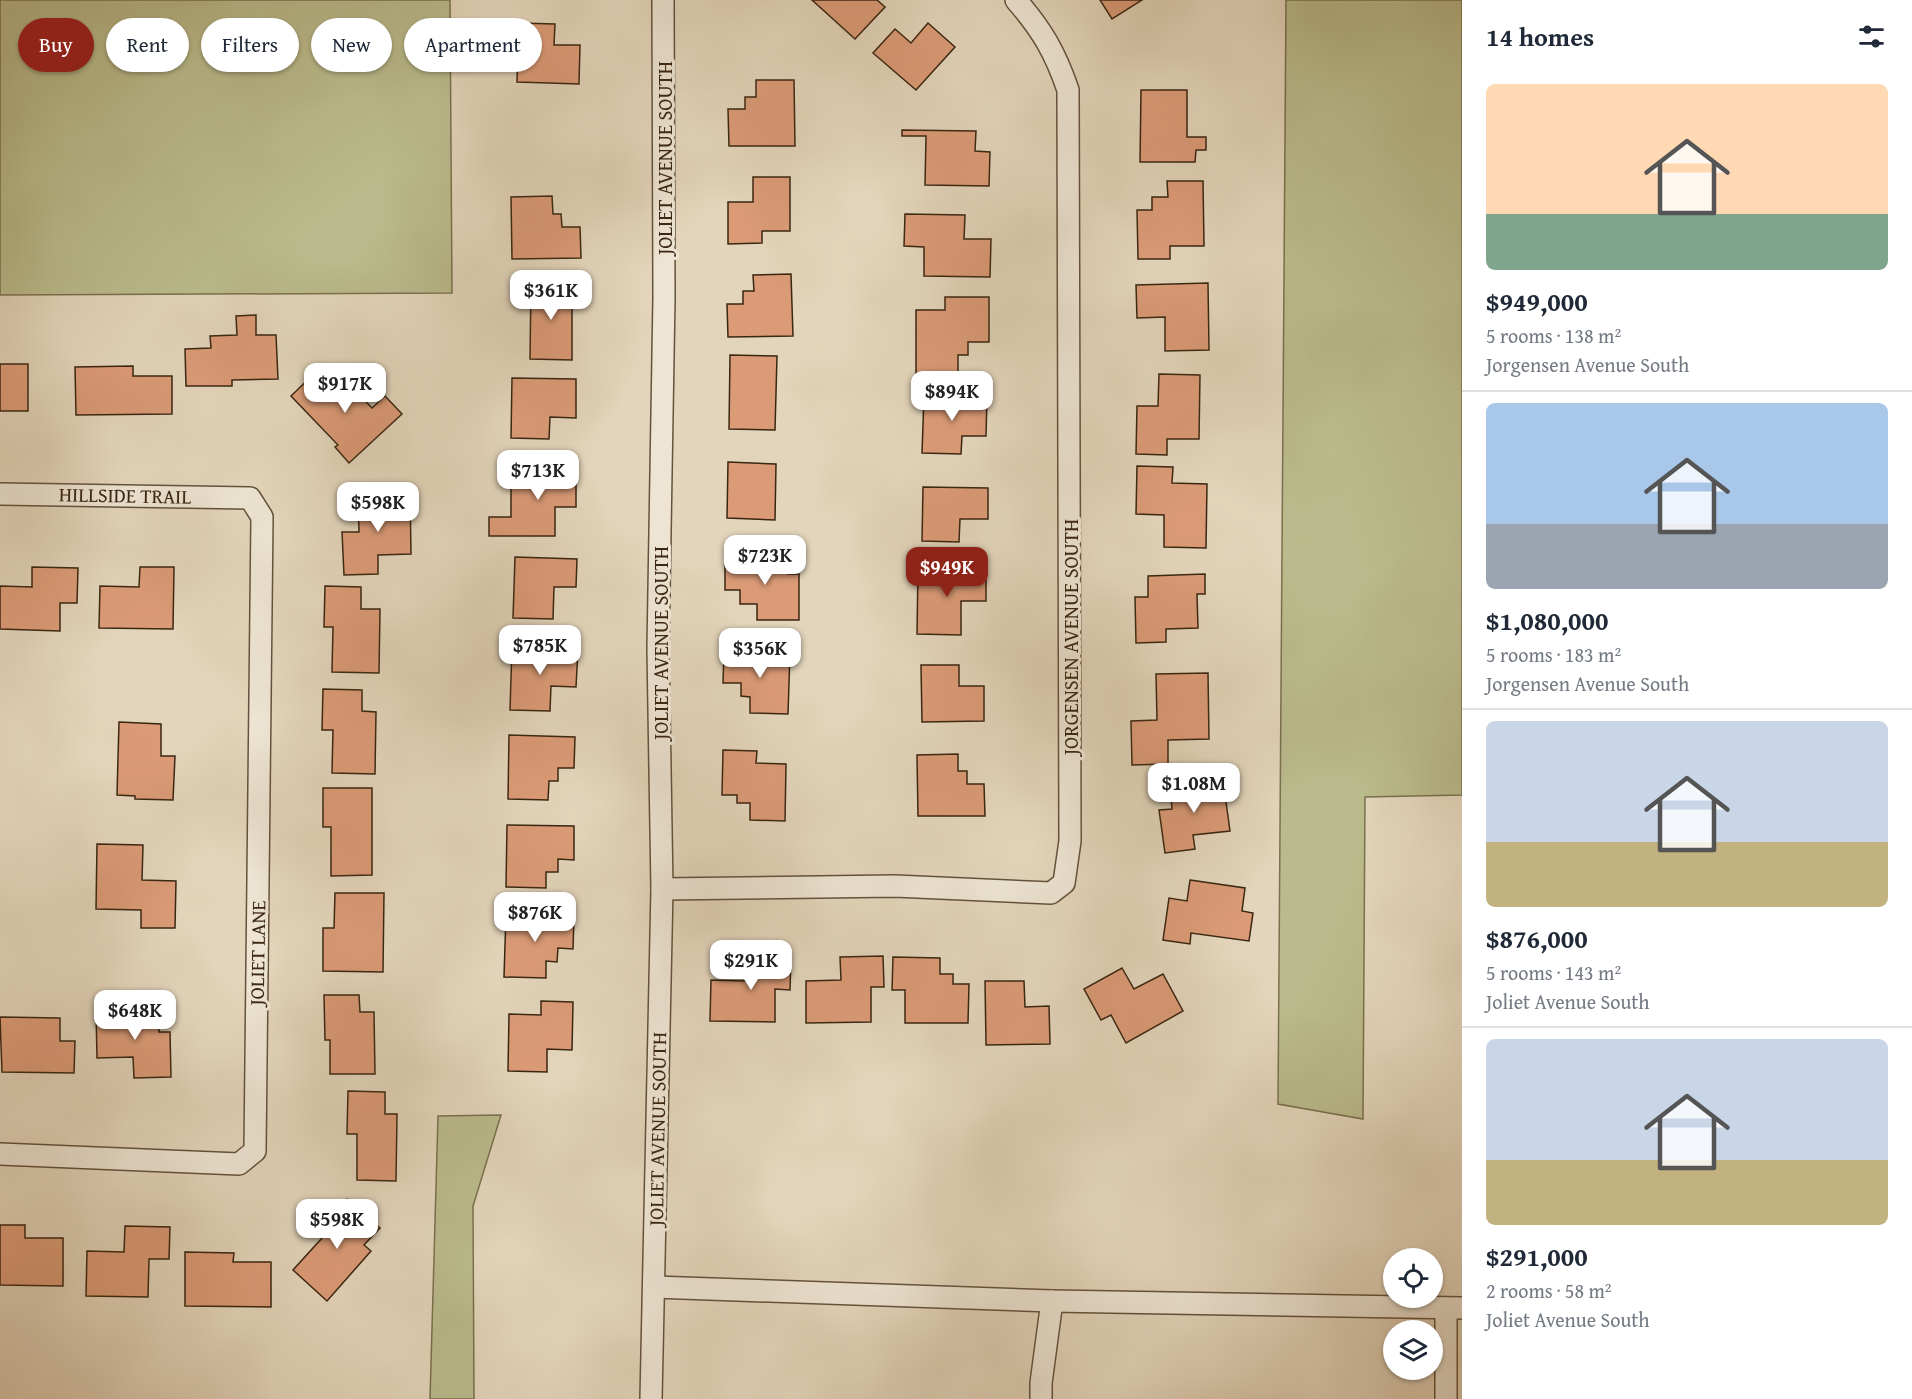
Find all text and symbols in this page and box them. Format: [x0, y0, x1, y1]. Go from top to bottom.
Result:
text: 14 homes [1486, 17, 1594, 56]
chip: Buy [18, 18, 94, 72]
chip: Rent [106, 18, 189, 72]
chip: Filters [201, 18, 299, 72]
chip: New [311, 18, 392, 72]
chip: Apartment [404, 18, 542, 72]
icon: filters [1855, 20, 1888, 53]
street label: JOLIET AVENUE SOUTH [650, 61, 679, 258]
icon: home [1633, 123, 1741, 231]
pin: $361K [509, 270, 593, 321]
text: $361K [524, 275, 578, 304]
text: $949,000 [1486, 282, 1588, 321]
text: 5 rooms · 138 m² [1486, 321, 1621, 350]
text: Jorgensen Avenue South [1486, 350, 1689, 379]
pin: $917K [303, 363, 387, 414]
text: $917K [318, 368, 372, 397]
pin: $894K [910, 371, 994, 422]
text: $894K [925, 376, 979, 405]
icon: home [1633, 442, 1741, 550]
pin: $713K [496, 450, 580, 501]
text: $713K [511, 455, 565, 484]
street label: HILLSIDE TRAIL [59, 479, 192, 511]
pin: $598K [336, 482, 420, 533]
text: $598K [351, 487, 405, 516]
street label: JORGENSEN AVENUE SOUTH [1056, 519, 1085, 758]
pin: $723K [723, 535, 807, 586]
text: $723K [738, 540, 792, 569]
street label: JOLIET AVENUE SOUTH [646, 546, 675, 743]
pin: $949K [905, 547, 989, 598]
text: $949K [920, 552, 974, 581]
text: $1,080,000 [1486, 601, 1608, 640]
pin: $785K [498, 625, 582, 676]
pin: $356K [718, 628, 802, 679]
text: $785K [513, 630, 567, 659]
text: $356K [733, 633, 787, 662]
text: 5 rooms · 183 m² [1486, 640, 1621, 669]
text: Jorgensen Avenue South [1486, 669, 1689, 698]
icon: home [1633, 760, 1741, 868]
pin: $1.08M [1145, 763, 1243, 814]
text: $1.08M [1162, 768, 1226, 797]
pin: $876K [493, 892, 577, 943]
text: $876K [508, 897, 562, 926]
street label: JOLIET LANE [242, 900, 272, 1009]
text: $876,000 [1486, 919, 1588, 958]
pin: $291K [709, 940, 793, 991]
text: $291K [724, 945, 778, 974]
text: 5 rooms · 143 m² [1486, 958, 1621, 987]
text: Joliet Avenue South [1486, 987, 1650, 1016]
pin: $648K [93, 990, 177, 1041]
text: $648K [108, 995, 162, 1024]
street label: JOLIET AVENUE SOUTH [641, 1032, 673, 1229]
icon: home [1633, 1078, 1741, 1186]
pin: $598K [295, 1199, 379, 1250]
text: $598K [310, 1204, 364, 1233]
text: $291,000 [1486, 1237, 1588, 1276]
map controls [1383, 1248, 1443, 1380]
button: locate [1383, 1248, 1443, 1308]
text: 2 rooms · 58 m² [1486, 1276, 1612, 1305]
text: Joliet Avenue South [1486, 1305, 1650, 1334]
button: layers [1383, 1320, 1443, 1380]

